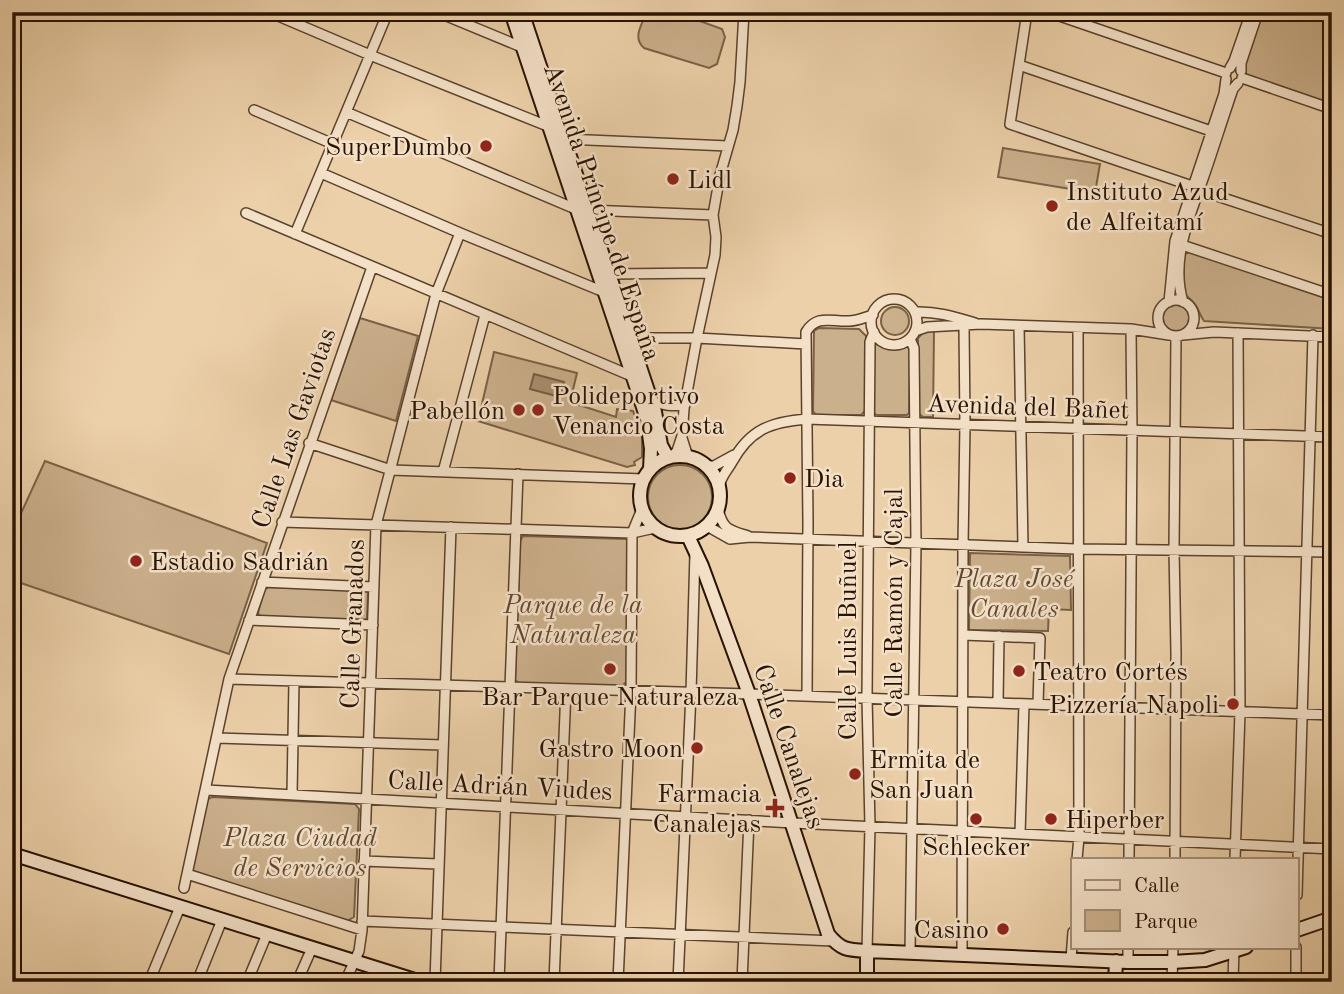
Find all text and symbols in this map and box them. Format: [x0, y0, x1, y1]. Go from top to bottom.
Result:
street label: Avenida Príncipe de España [538, 60, 664, 365]
place label: SuperDumbo [325, 135, 472, 161]
marker: SuperDumbo [478, 138, 494, 154]
place label: Lidl [687, 168, 732, 194]
marker: Lidl [665, 171, 681, 187]
place label: Instituto Azud de Alfeitamí [1066, 180, 1229, 236]
marker: Instituto Azud de Alfeitamí [1044, 198, 1060, 214]
street label: Calle Las Gaviotas [248, 325, 341, 532]
place label: Polideportivo Venancio Costa [552, 384, 725, 440]
street label: Avenida del Bañet [926, 391, 1130, 425]
place label: Pabellón [409, 399, 505, 425]
marker: Pabellón [511, 402, 527, 418]
marker: Polideportivo Venancio Costa [530, 402, 546, 418]
place label: Dia [804, 467, 844, 493]
marker: Dia [782, 470, 798, 486]
street label: Calle Ramón y Cajal [882, 488, 908, 718]
street label: Calle Granados [338, 538, 370, 710]
street label: Calle Luis Buñuel [836, 541, 862, 741]
place label: Estadio Sadrián [150, 550, 329, 576]
marker: Estadio Sadrián [128, 553, 144, 569]
park label: Plaza José Canales [954, 567, 1076, 623]
park label: Parque de la Naturaleza [502, 593, 643, 649]
place label: Teatro Cortés [1033, 660, 1188, 686]
marker: Bar Parque Naturaleza [602, 661, 618, 677]
street label: Calle Canalejas [748, 661, 828, 832]
marker: Teatro Cortés [1011, 663, 1027, 679]
place label: Bar Parque Naturaleza [481, 685, 739, 711]
place label: Pizzería Napoli [1048, 693, 1219, 719]
marker: Pizzería Napoli [1225, 696, 1241, 712]
place label: Gastro Moon [539, 737, 683, 763]
marker: Gastro Moon [689, 740, 705, 756]
place label: Ermita de San Juan [869, 748, 980, 804]
marker: Ermita de San Juan [847, 766, 863, 782]
street label: Calle Adrián Viudes [387, 768, 613, 806]
place label: Farmacia Canalejas [652, 782, 761, 838]
marker: Farmacia Canalejas [767, 800, 783, 816]
place label: Hiperber [1065, 808, 1165, 834]
marker: Schlecker [968, 811, 984, 827]
marker: Hiperber [1043, 811, 1059, 827]
park label: Plaza Ciudad de Servicios [222, 826, 377, 882]
place label: Schlecker [922, 835, 1030, 861]
legend [1071, 858, 1298, 948]
text: Calle [1134, 876, 1179, 897]
text: Parque [1134, 912, 1198, 933]
place label: Casino [913, 918, 989, 944]
marker: Casino [995, 921, 1011, 937]

